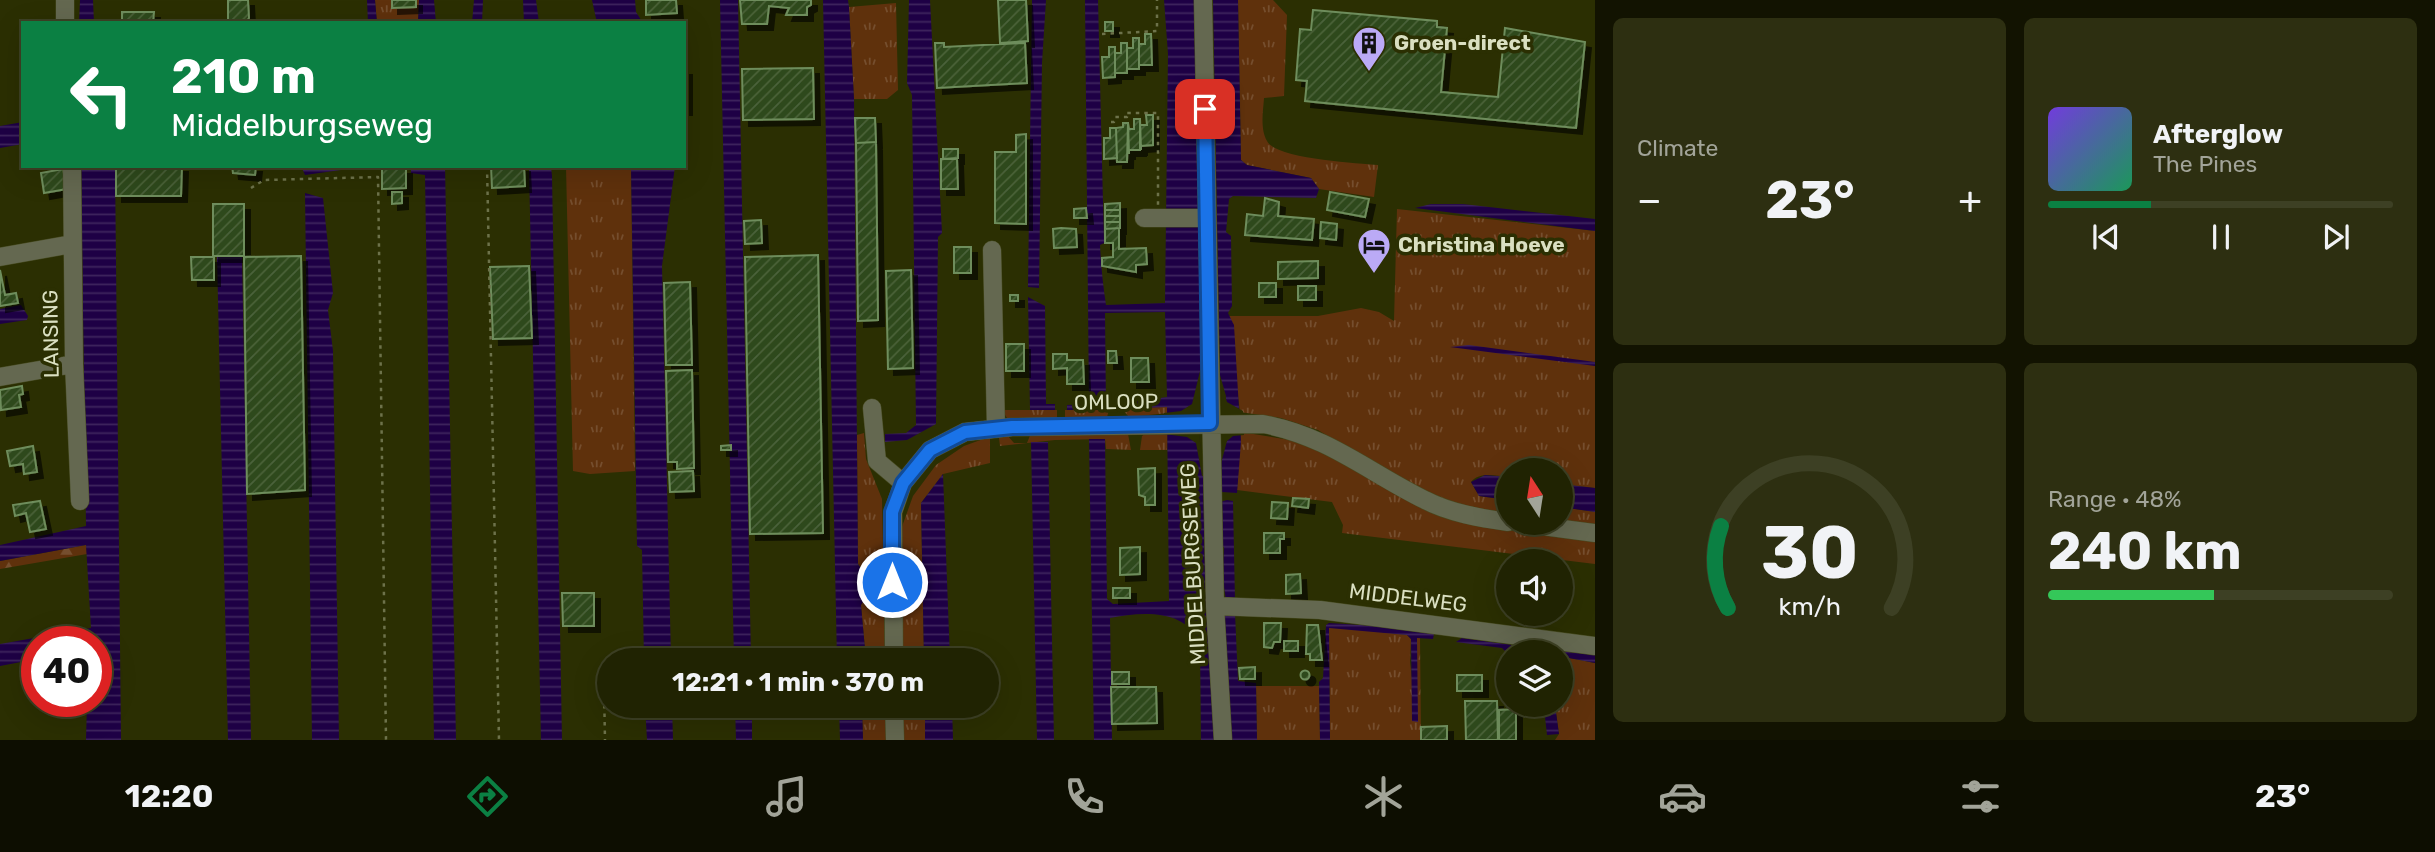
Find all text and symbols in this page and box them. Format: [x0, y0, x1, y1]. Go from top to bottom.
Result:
building icon: Groen-direct [1350, 24, 1388, 73]
place label: Groen-direct [1394, 30, 1531, 55]
text: 210 m [171, 47, 316, 105]
icon: left [56, 49, 147, 140]
pin [1175, 79, 1235, 139]
icon: arrive [1186, 90, 1224, 128]
text: Middelburgseweg [171, 106, 433, 144]
text: Afterglow [2153, 119, 2283, 150]
text: Climate [1637, 134, 1718, 162]
text: The Pines [2153, 150, 2257, 178]
text: 23° [1765, 169, 1855, 231]
text: − [1637, 177, 1662, 223]
text: + [1958, 177, 1982, 223]
icon: previous [2087, 218, 2125, 256]
icon: pause [2202, 218, 2240, 256]
icon: next [2317, 218, 2355, 256]
hotel icon: Christina Hoeve [1355, 226, 1393, 275]
place label: Christina Hoeve [1398, 232, 1565, 257]
street label: LANSING [37, 290, 64, 378]
street label: OMLOOP [1074, 388, 1158, 415]
north arrow [1496, 458, 1573, 536]
map controls [1496, 458, 1573, 717]
street label: MIDDELBURGSEWEG [1175, 462, 1210, 666]
text: Range · 48% [2048, 485, 2182, 513]
text: 30 [1761, 511, 1858, 597]
text: 240 km [2048, 520, 2242, 582]
position arrow [855, 545, 929, 619]
button: sound [1496, 549, 1573, 626]
street label: MIDDELWEG [1348, 578, 1468, 617]
text: km/h [1778, 592, 1841, 621]
speed limit sign: 40 [21, 626, 112, 717]
button: layers [1496, 640, 1573, 717]
text: 12:21 · 1 min · 370 m [672, 667, 924, 698]
icon: directions [463, 772, 512, 821]
icon: music [762, 772, 811, 821]
icon: phone [1060, 772, 1109, 821]
icon: climate [1359, 772, 1408, 821]
icon: car [1658, 772, 1707, 821]
icon: filters [1956, 772, 2005, 821]
text: 12:20 [125, 777, 213, 815]
text: 23° [2255, 777, 2310, 815]

